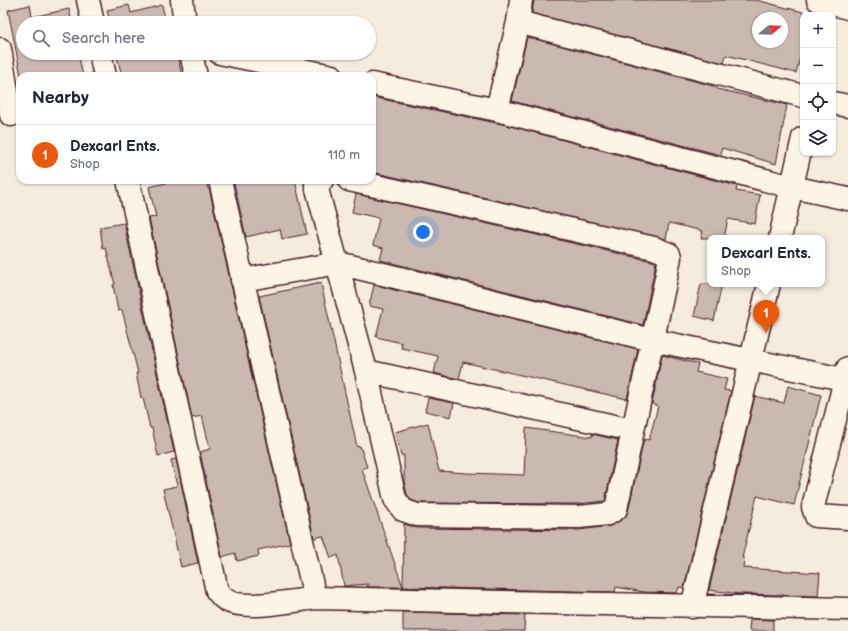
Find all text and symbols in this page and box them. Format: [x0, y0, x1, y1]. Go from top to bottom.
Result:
north arrow [752, 12, 788, 48]
map controls [800, 12, 836, 156]
button: + [800, 12, 836, 48]
search box [16, 16, 376, 60]
icon: search [30, 27, 52, 49]
text: Search here [62, 29, 145, 48]
button: − [800, 48, 836, 84]
button: locate [800, 84, 836, 120]
text: Nearby [32, 88, 89, 108]
button: layers [800, 120, 836, 156]
text: Dexcarl Ents. [70, 137, 160, 156]
text: 1 [42, 147, 48, 163]
text: 110 m [328, 147, 360, 163]
text: Shop [70, 156, 100, 172]
your location [413, 222, 433, 242]
popup [707, 235, 825, 287]
text: Dexcarl Ents. [721, 244, 811, 263]
text: Shop [721, 263, 751, 279]
pin: 1 [753, 300, 779, 333]

